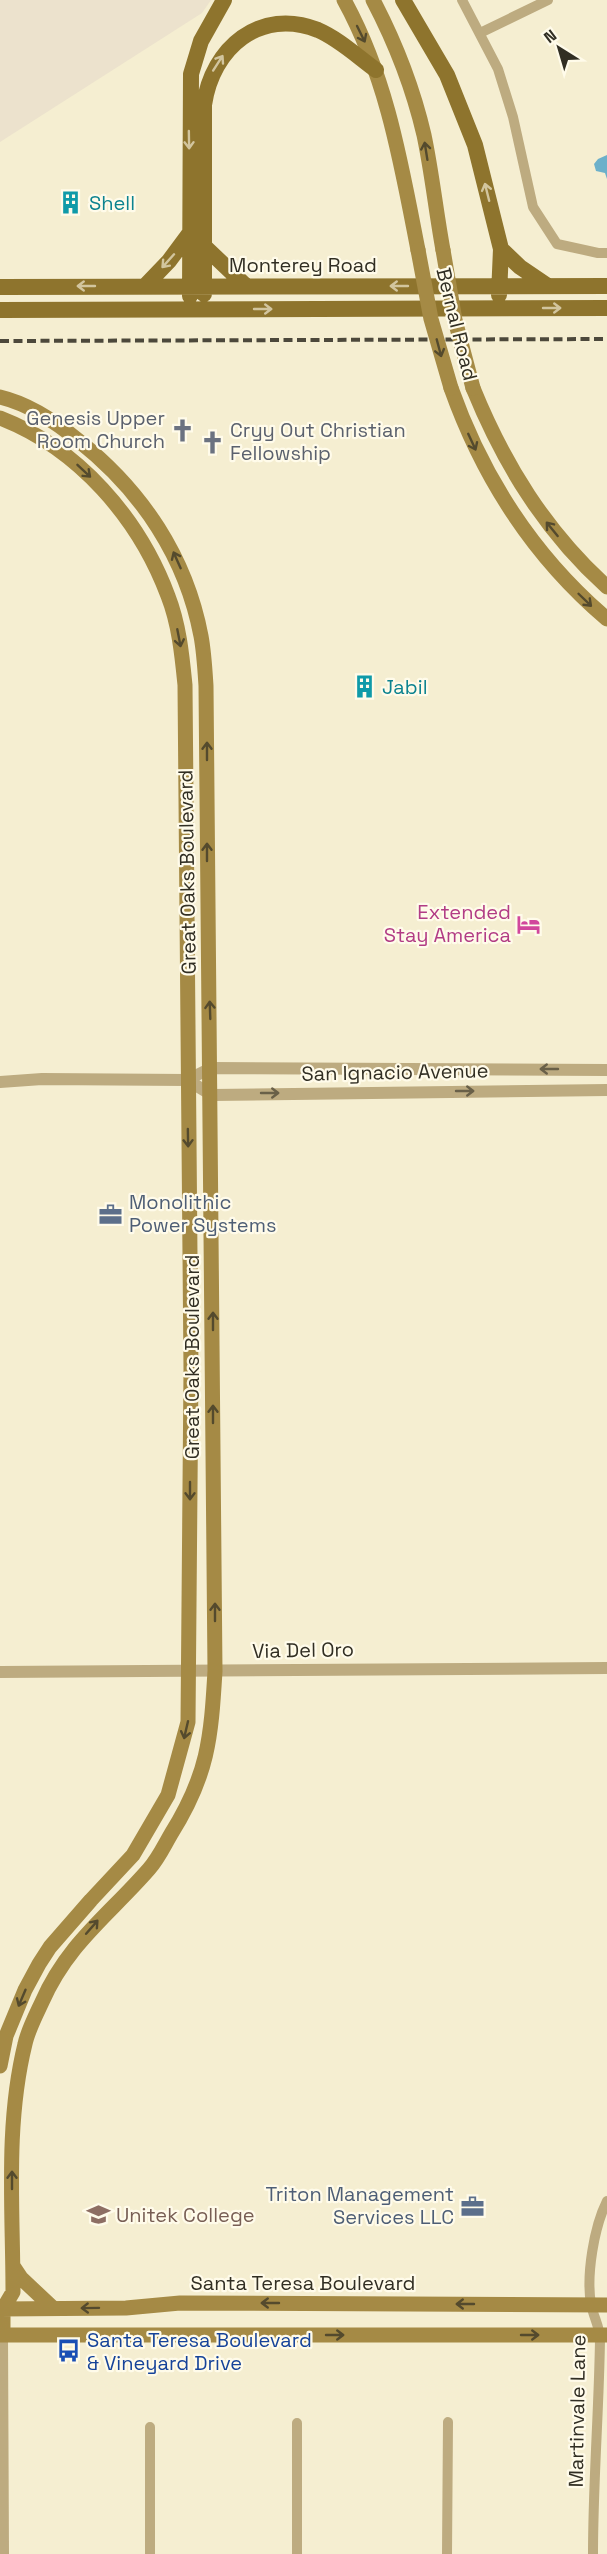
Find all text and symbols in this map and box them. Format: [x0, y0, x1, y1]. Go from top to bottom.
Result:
north arrow [529, 18, 589, 78]
one-way arrow [356, 25, 368, 43]
text: N [540, 25, 561, 48]
one-way arrow [212, 55, 224, 72]
one-way arrow [183, 129, 195, 149]
one-way arrow [421, 141, 432, 161]
one-way arrow [481, 183, 493, 202]
building icon: Shell [58, 190, 84, 216]
place label: Shell [89, 190, 135, 216]
street label: Monterey Road [229, 252, 377, 278]
one-way arrow [161, 253, 175, 268]
street label: Bernal Road [430, 265, 484, 383]
one-way arrow [77, 280, 97, 292]
one-way arrow [390, 280, 410, 292]
one-way arrow [542, 302, 562, 314]
one-way arrow [253, 303, 273, 315]
one-way arrow [434, 339, 445, 358]
place label: Genesis Upper Room Church [26, 405, 165, 454]
church icon: Genesis Upper Room Church [170, 417, 196, 443]
place label: Cryy Out Christian Fellowship [230, 417, 406, 466]
church icon: Cryy Out Christian Fellowship [199, 429, 225, 455]
one-way arrow [466, 433, 478, 451]
one-way arrow [77, 464, 92, 479]
one-way arrow [546, 521, 559, 537]
one-way arrow [170, 551, 181, 569]
one-way arrow [577, 592, 592, 606]
one-way arrow [174, 628, 185, 647]
building icon: Jabil [351, 674, 377, 700]
place label: Jabil [382, 674, 428, 700]
one-way arrow [201, 741, 213, 761]
street label: Great Oaks Boulevard [172, 769, 202, 975]
one-way arrow [201, 843, 213, 863]
place label: Extended Stay America [384, 899, 511, 948]
hotel icon: Extended Stay America [516, 911, 542, 937]
one-way arrow [204, 1001, 216, 1021]
street label: San Ignacio Avenue [301, 1057, 489, 1087]
one-way arrow [539, 1063, 559, 1075]
one-way arrow [455, 1085, 475, 1097]
one-way arrow [260, 1087, 280, 1099]
one-way arrow [182, 1128, 194, 1148]
place label: Monolithic Power Systems [129, 1189, 276, 1238]
office icon: Monolithic Power Systems [98, 1201, 124, 1227]
street label: Great Oaks Boulevard [179, 1255, 205, 1459]
one-way arrow [207, 1311, 218, 1331]
one-way arrow [207, 1405, 219, 1425]
one-way arrow [184, 1481, 196, 1501]
one-way arrow [209, 1603, 221, 1623]
street label: Via Del Oro [252, 1636, 354, 1664]
one-way arrow [180, 1720, 192, 1739]
one-way arrow [84, 1920, 98, 1936]
one-way arrow [16, 1988, 27, 2007]
one-way arrow [6, 2170, 18, 2190]
place label: Triton Management Services LLC [266, 2181, 454, 2230]
office icon: Triton Management Services LLC [459, 2193, 485, 2219]
school or university icon: Unitek College [85, 2202, 111, 2228]
place label: Unitek College [116, 2202, 255, 2228]
street label: Santa Teresa Boulevard [191, 2270, 415, 2296]
one-way arrow [260, 2297, 280, 2309]
one-way arrow [455, 2298, 475, 2310]
one-way arrow [81, 2302, 101, 2314]
place label: Santa Teresa Boulevard & Vineyard Drive [87, 2327, 312, 2376]
one-way arrow [324, 2329, 344, 2341]
one-way arrow [519, 2329, 539, 2341]
street label: Martinvale Lane [563, 2334, 591, 2488]
bus stop icon: Santa Teresa Boulevard & Vineyard Drive [56, 2338, 82, 2364]

